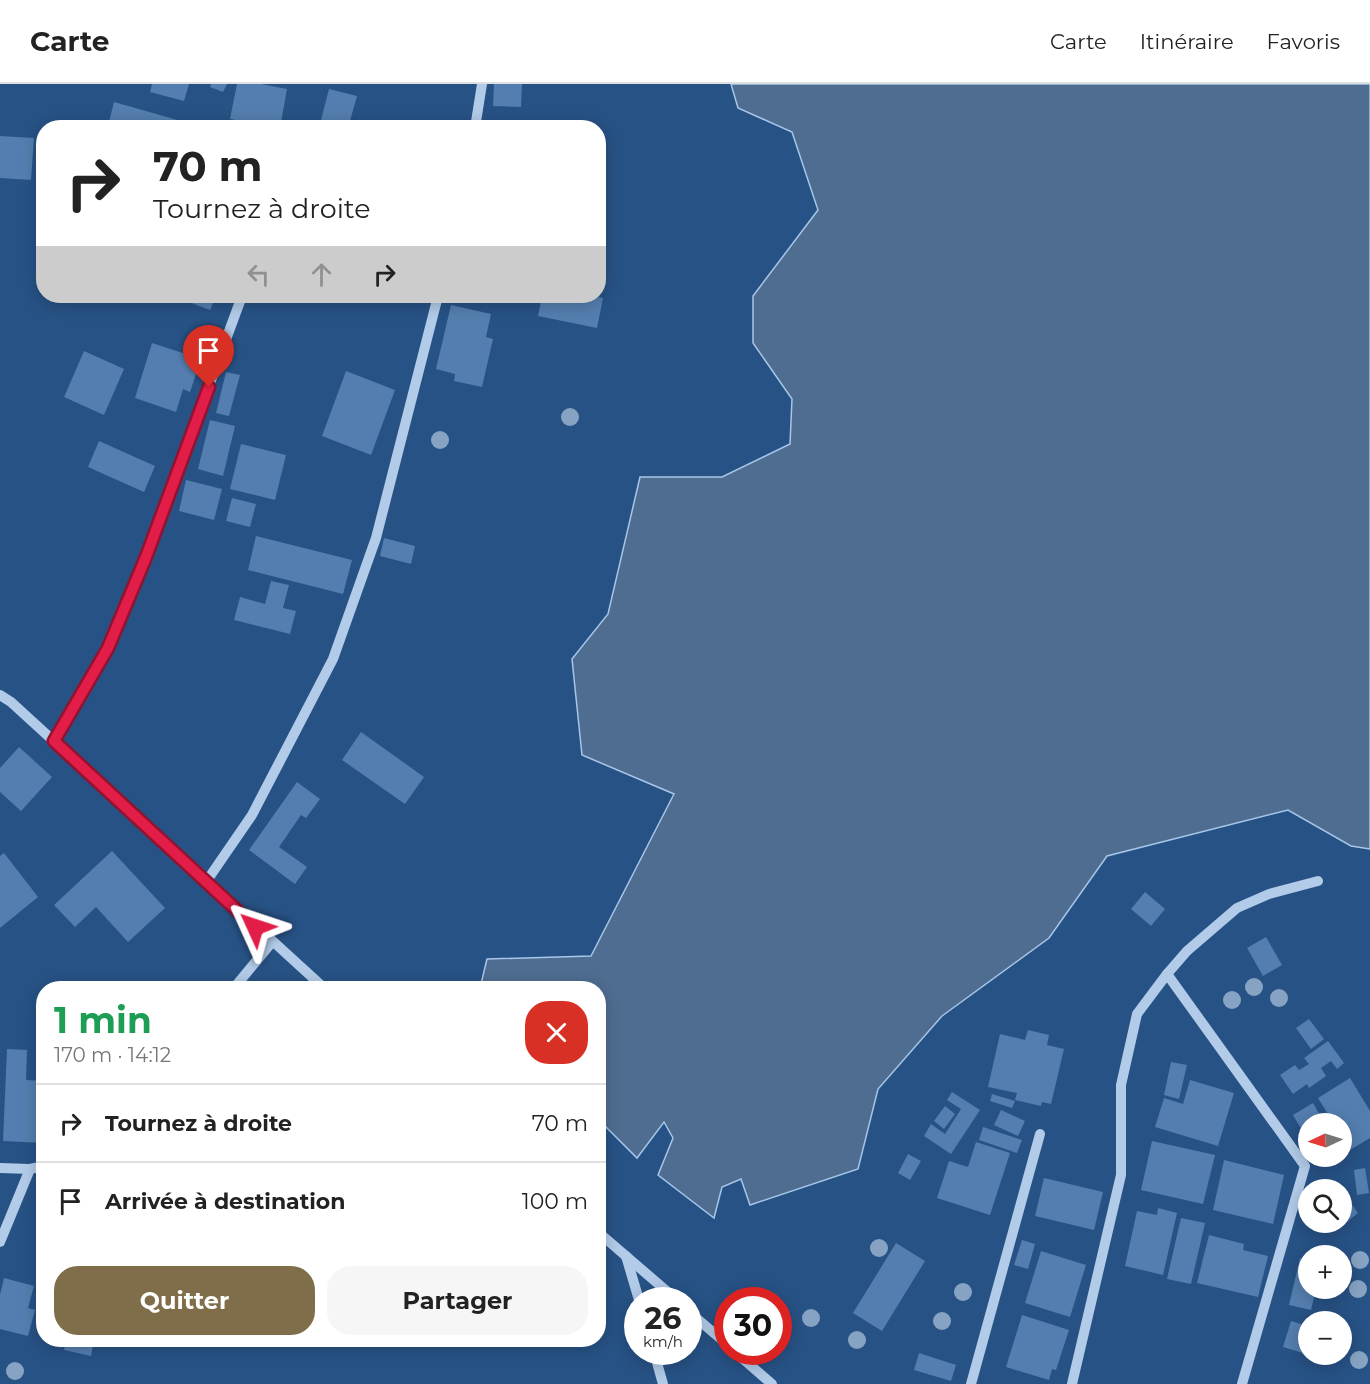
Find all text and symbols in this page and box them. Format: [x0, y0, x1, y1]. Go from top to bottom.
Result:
text: Carte [30, 24, 109, 58]
text: Carte [1050, 29, 1107, 54]
text: Itinéraire [1140, 29, 1234, 54]
text: Favoris [1267, 29, 1340, 54]
text: 70 m [153, 140, 263, 192]
icon: right [54, 144, 132, 222]
text: Tournez à droite [153, 192, 371, 225]
icon: left [242, 258, 275, 291]
icon: ahead [305, 258, 338, 291]
icon: right [368, 258, 401, 291]
pin [183, 325, 234, 387]
icon: arrive [192, 334, 225, 367]
position arrow [223, 895, 287, 959]
text: 1 min [54, 998, 152, 1042]
button: close [525, 1001, 588, 1064]
text: 170 m · 14:12 [54, 1043, 171, 1067]
icon: right [54, 1107, 87, 1140]
text: Tournez à droite [105, 1110, 292, 1137]
text: 70 m [532, 1110, 588, 1137]
north arrow [1298, 1113, 1352, 1167]
map controls [1298, 1113, 1352, 1365]
button: search [1298, 1179, 1352, 1233]
icon: arrive [54, 1185, 87, 1218]
text: Arrivée à destination [105, 1188, 345, 1215]
text: 100 m [522, 1188, 588, 1215]
button: + [1298, 1245, 1352, 1299]
button: Quitter [54, 1266, 315, 1335]
button: Partager [327, 1266, 588, 1335]
speed limit sign: 30 [714, 1287, 792, 1365]
text: 26 [645, 1300, 681, 1337]
button: − [1298, 1311, 1352, 1365]
text: km/h [643, 1332, 683, 1351]

